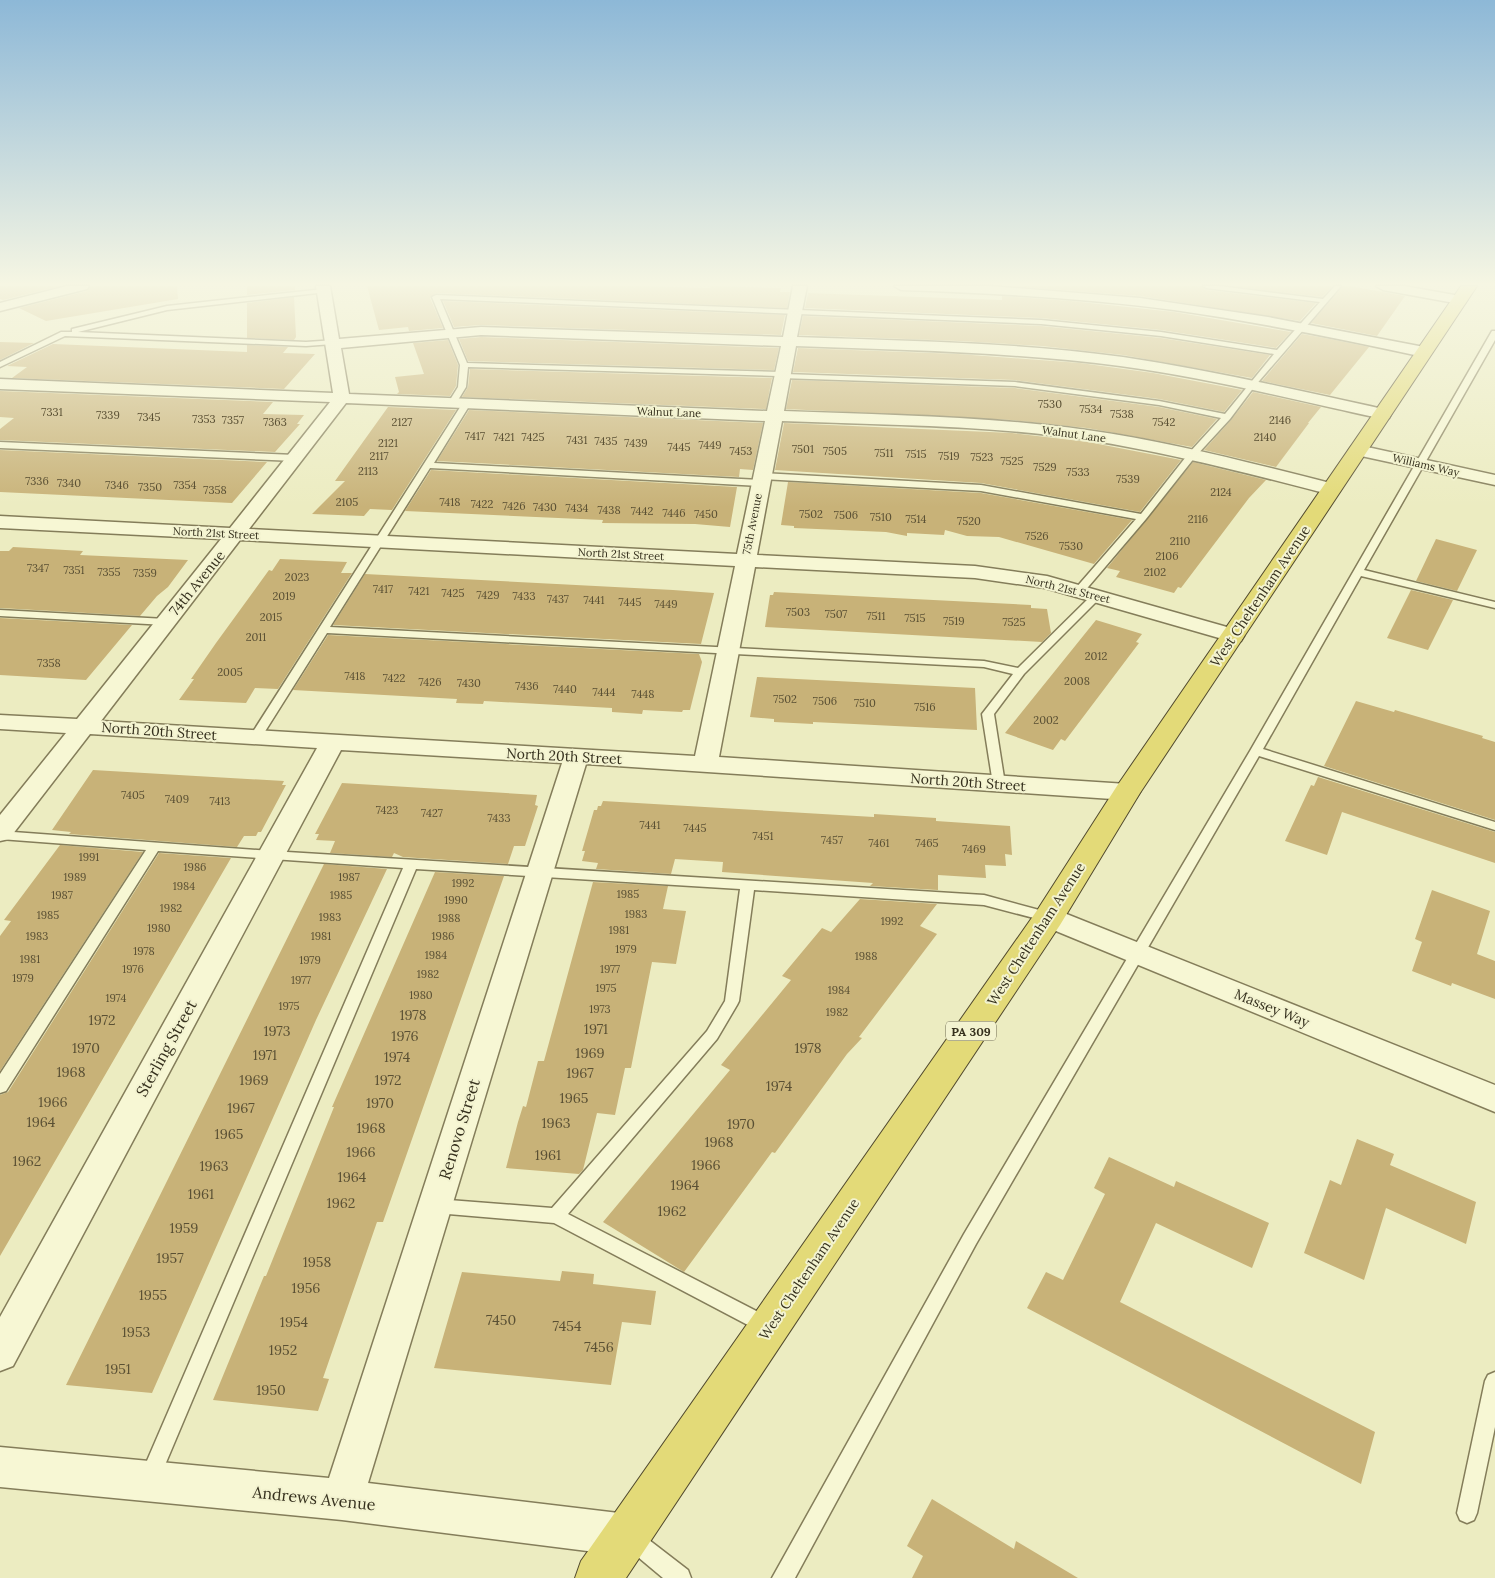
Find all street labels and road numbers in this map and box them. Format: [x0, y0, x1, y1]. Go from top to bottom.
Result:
street label: Walnut Lane [637, 404, 702, 420]
street label: Walnut Lane [1041, 423, 1107, 445]
street label: Williams Way [1391, 450, 1461, 480]
street label: 75th Avenue [739, 492, 765, 556]
street label: West Cheltenham Avenue [1206, 521, 1314, 670]
street label: North 21st Street [172, 524, 260, 542]
street label: North 21st Street [577, 545, 665, 563]
street label: 74th Avenue [165, 546, 229, 619]
street label: North 21st Street [1024, 572, 1112, 606]
street label: North 20th Street [101, 718, 218, 744]
street label: North 20th Street [506, 744, 623, 768]
street label: North 20th Street [910, 769, 1027, 795]
street label: West Cheltenham Avenue [983, 859, 1089, 1009]
street label: Massey Way [1232, 985, 1313, 1031]
street label: Sterling Street [131, 995, 201, 1100]
road number: PA 309 [946, 1021, 996, 1040]
street label: Renovo Street [434, 1075, 484, 1182]
street label: West Cheltenham Avenue [755, 1194, 863, 1343]
street label: Andrews Avenue [251, 1481, 377, 1514]

